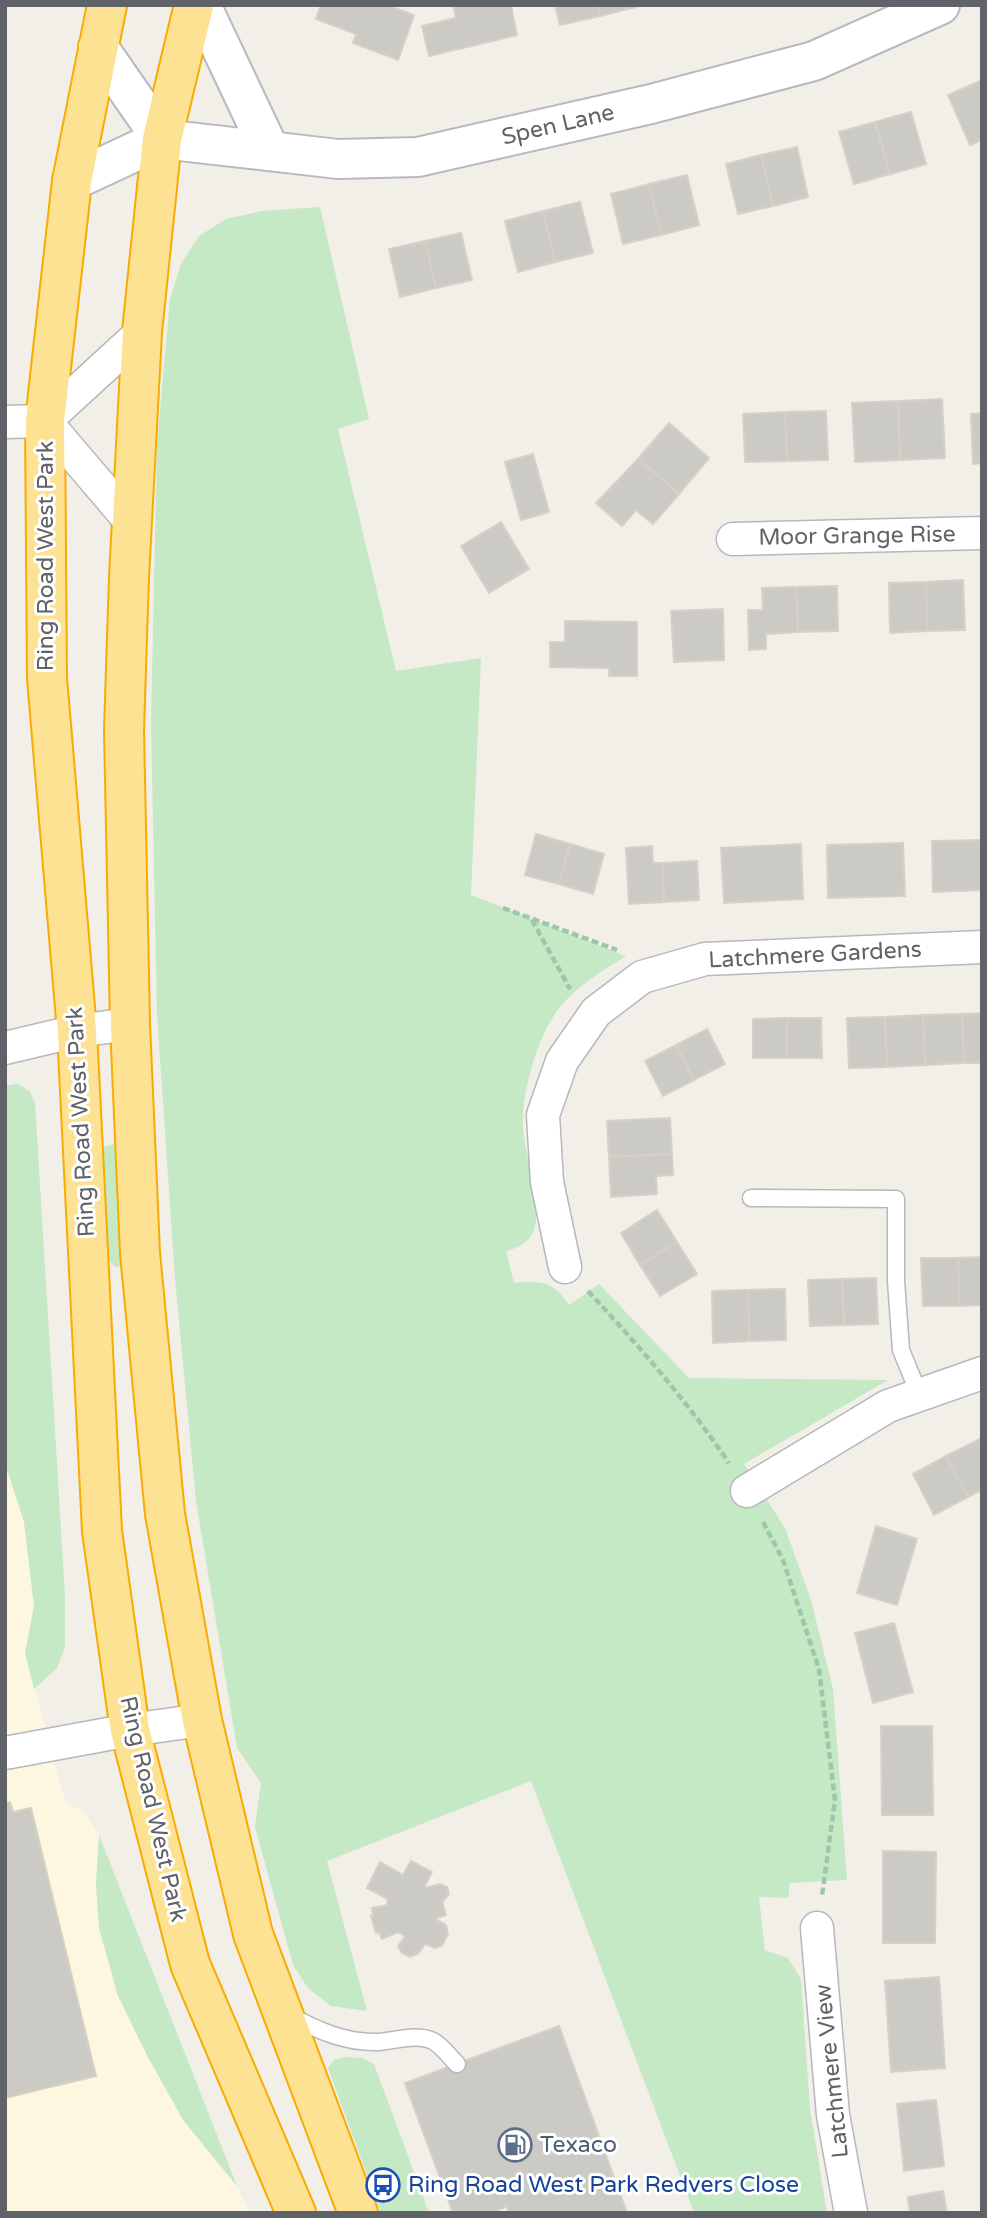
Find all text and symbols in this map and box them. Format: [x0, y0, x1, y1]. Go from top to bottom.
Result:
street label: Spen Lane [499, 98, 617, 152]
street label: Ring Road West Park [32, 441, 60, 671]
street label: Moor Grange Rise [758, 520, 956, 552]
street label: Latchmere Gardens [708, 935, 922, 975]
street label: Ring Road West Park [61, 1006, 101, 1238]
street label: Ring Road West Park [113, 1694, 193, 1924]
street label: Latchmere View [809, 1983, 855, 2159]
fuel station icon: Texaco [496, 2126, 534, 2164]
place label: Texaco [540, 2131, 617, 2159]
bus stop icon: Ring Road West Park Redvers Close [364, 2166, 402, 2204]
place label: Ring Road West Park Redvers Close [408, 2171, 799, 2199]

